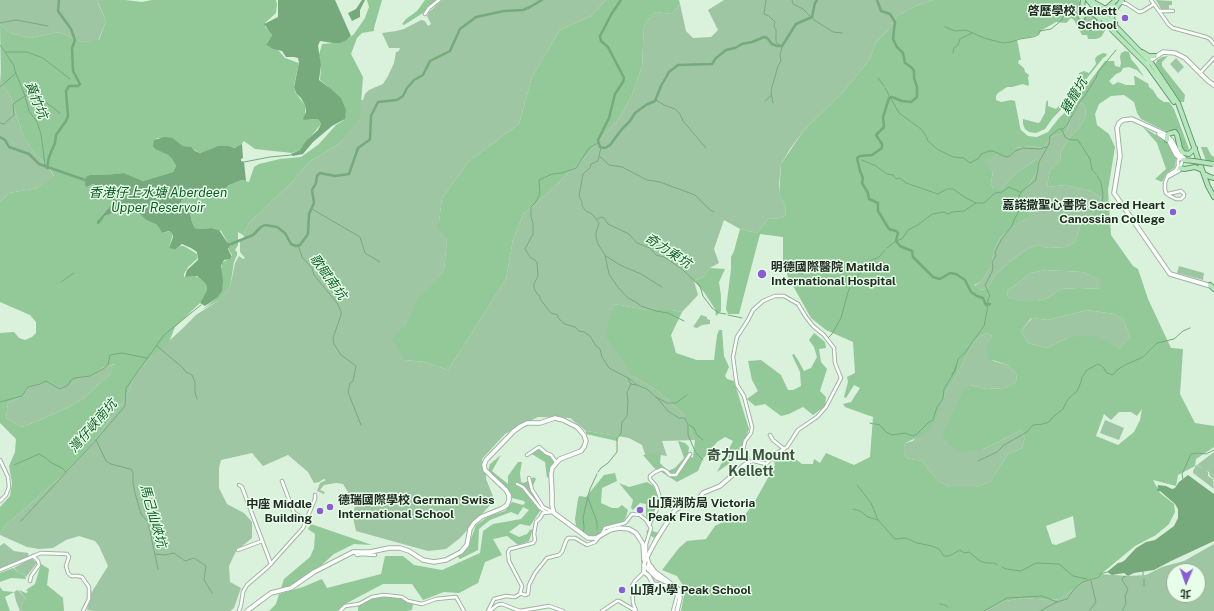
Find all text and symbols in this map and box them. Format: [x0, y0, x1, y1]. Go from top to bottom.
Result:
place label: 啓歷學校 Kellett School [1027, 4, 1117, 32]
marker: 啓歷學校 Kellett School [1120, 13, 1130, 23]
water label: 雞籠坑 [1057, 75, 1091, 117]
water label: 黃竹坑 [21, 79, 51, 121]
water label: 香港仔上水塘 Aberdeen Upper Reservoir [89, 185, 227, 216]
place label: 嘉諾撒聖心書院 Sacred Heart Canossian College [1002, 198, 1165, 226]
marker: 嘉諾撒聖心書院 Sacred Heart Canossian College [1168, 207, 1178, 217]
water label: 奇力東坑 [642, 230, 694, 272]
water label: 歌賦南坑 [306, 251, 350, 303]
place label: 明德國際醫院 Matilda International Hospital [771, 260, 896, 288]
marker: 明德國際醫院 Matilda International Hospital [756, 268, 768, 280]
water label: 灣仔峽南坑 [66, 396, 120, 456]
district label: 奇力山 Mount Kellett [707, 448, 795, 480]
water label: 馬己仙峽坑 [137, 483, 169, 549]
place label: 德瑞國際學校 German Swiss International School [338, 493, 495, 521]
place label: 山頂消防局 Victoria Peak Fire Station [648, 496, 755, 524]
place label: 中座 Middle Building [246, 497, 312, 525]
marker: 德瑞國際學校 German Swiss International School [325, 502, 335, 512]
marker: 山頂消防局 Victoria Peak Fire Station [635, 505, 645, 515]
marker: 中座 Middle Building [315, 506, 325, 516]
north arrow [1166, 563, 1206, 603]
place label: 山頂小學 Peak School [630, 583, 751, 597]
marker: 山頂小學 Peak School [617, 585, 627, 595]
text: 北 [1180, 588, 1191, 600]

